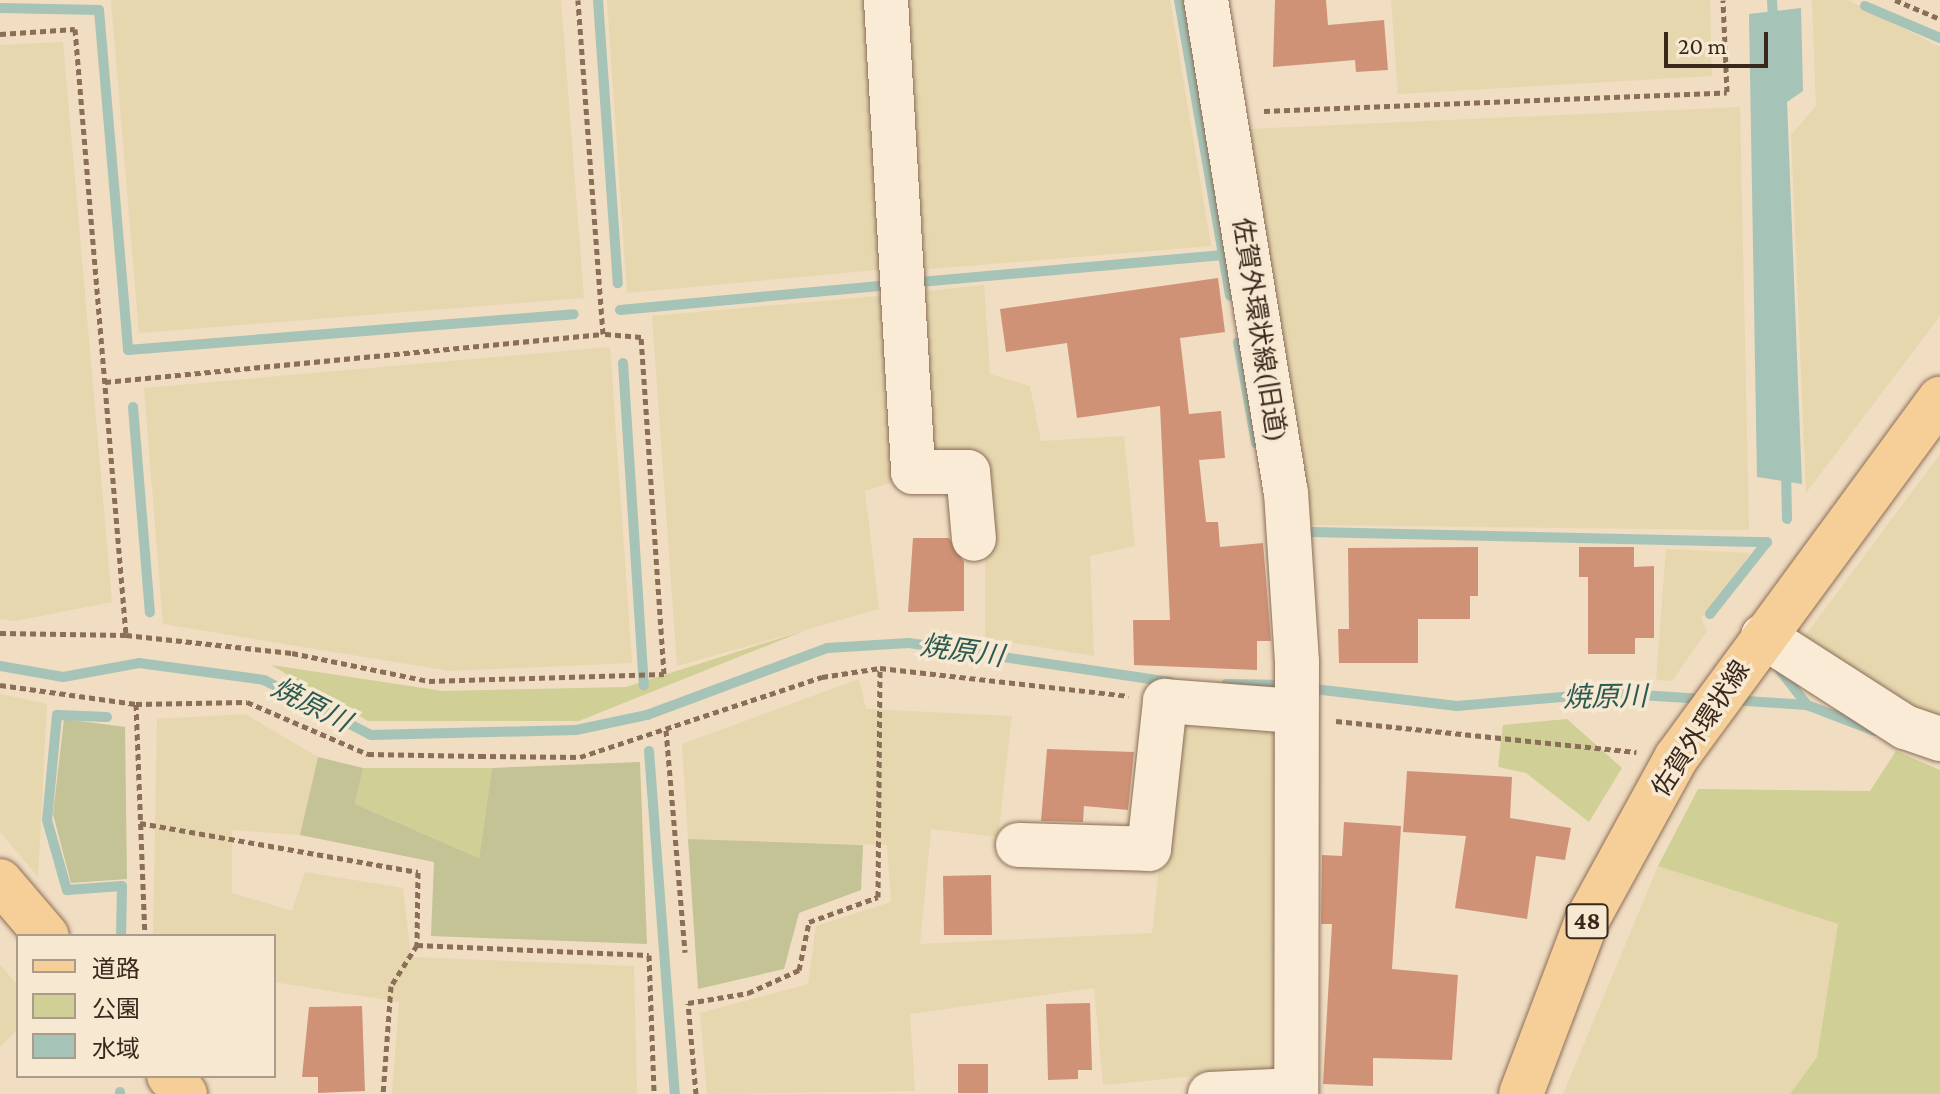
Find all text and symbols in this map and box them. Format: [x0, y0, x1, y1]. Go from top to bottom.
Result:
scale bar [1668, 16, 1772, 66]
text: 20 m [1678, 32, 1727, 59]
street label: 佐賀外環状線(旧道) [1226, 216, 1292, 444]
water label: 焼原川 [918, 629, 1006, 673]
street label: 佐賀外環状線 [1645, 655, 1757, 803]
water label: 焼原川 [266, 671, 356, 739]
water label: 焼原川 [1563, 679, 1647, 715]
road number: 48 [1565, 901, 1609, 941]
legend [16, 934, 276, 1078]
text: 道路 [92, 955, 140, 982]
text: 公園 [92, 995, 140, 1022]
text: 水域 [92, 1035, 140, 1062]

